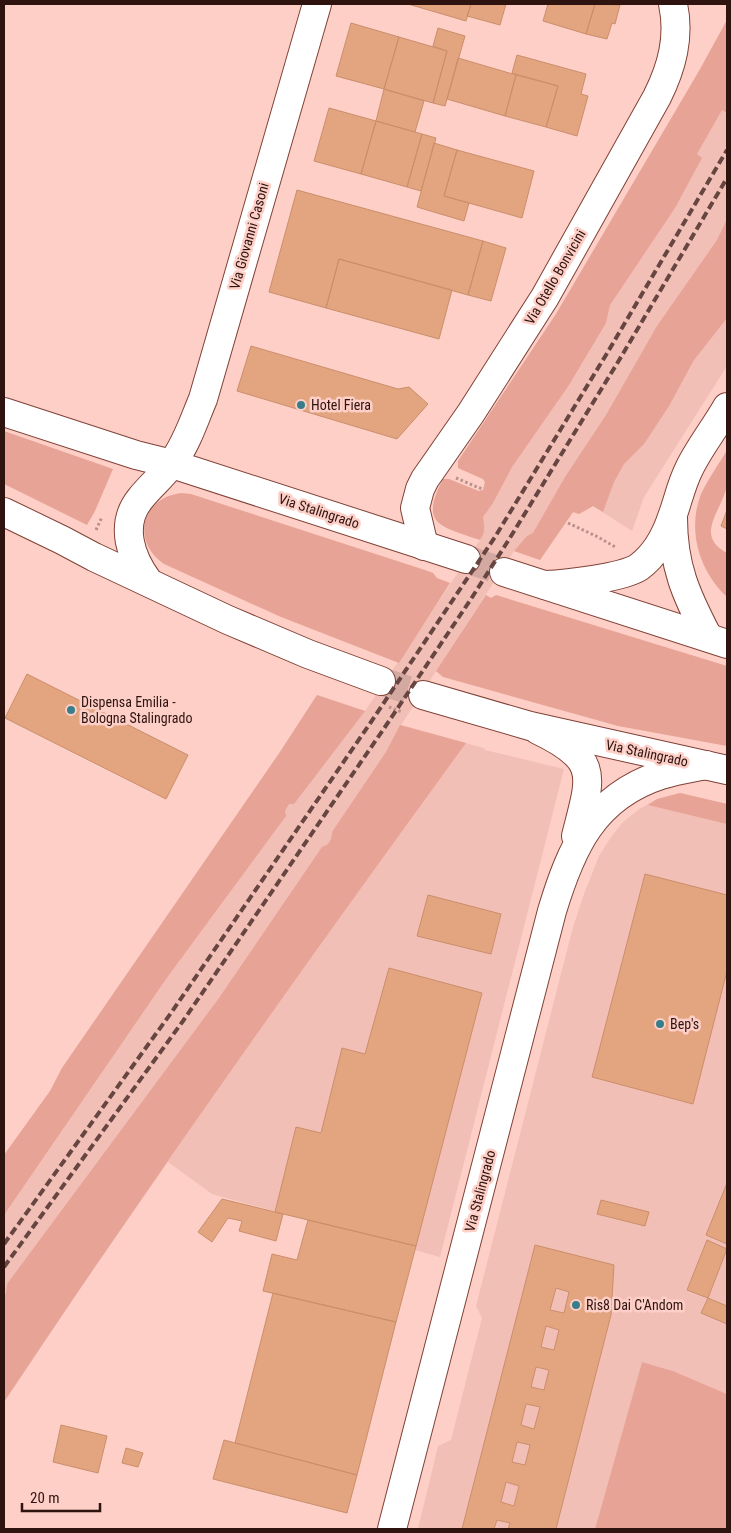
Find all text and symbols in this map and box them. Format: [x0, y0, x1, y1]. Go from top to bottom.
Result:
street label: Via Giovanni Casoni [226, 181, 272, 291]
street label: Via Otello Bonvicini [521, 227, 589, 327]
place label: Hotel Fiera [311, 397, 371, 413]
marker: Hotel Fiera [295, 399, 307, 411]
street label: Via Stalingrado [277, 490, 361, 532]
place label: Dispensa Emilia - Bologna Stalingrado [81, 694, 192, 726]
marker: Dispensa Emilia - Bologna Stalingrado [65, 704, 77, 716]
street label: Via Stalingrado [604, 736, 690, 770]
place label: Bep's [670, 1016, 699, 1032]
marker: Bep's [654, 1018, 666, 1030]
street label: Via Stalingrado [461, 1148, 499, 1234]
place label: Ris8 Dai C'Andom [586, 1297, 683, 1313]
marker: Ris8 Dai C'Andom [570, 1299, 582, 1311]
scale bar [22, 1480, 100, 1512]
text: 20 m [30, 1489, 60, 1507]

